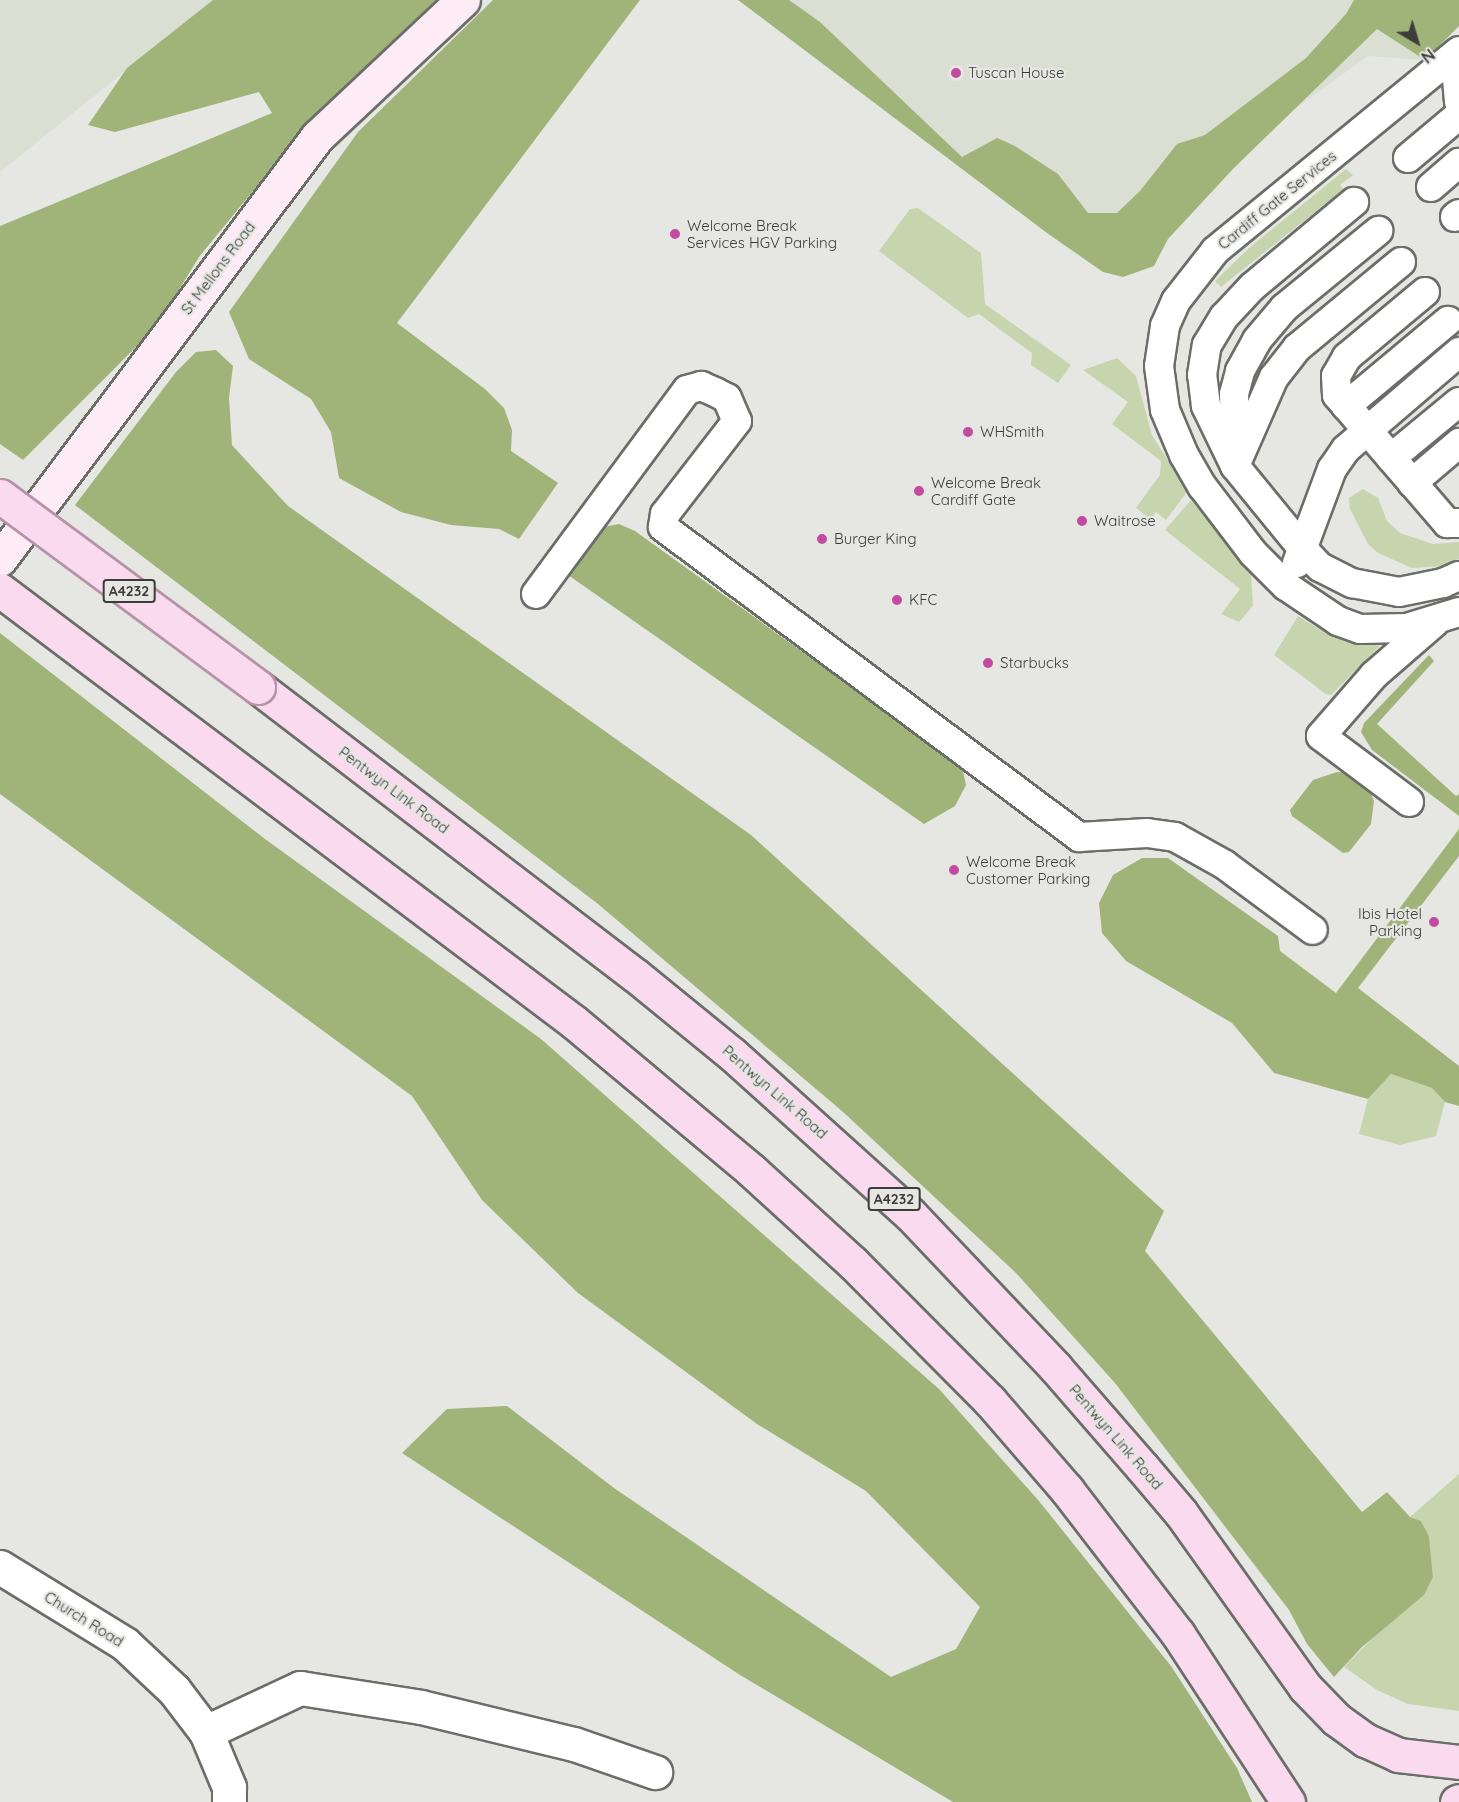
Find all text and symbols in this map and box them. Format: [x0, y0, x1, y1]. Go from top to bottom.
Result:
north arrow [1387, 12, 1447, 72]
text: N [1417, 45, 1439, 68]
place label: Tuscan House [968, 64, 1064, 82]
marker: Tuscan House [949, 66, 963, 80]
street label: Cardiff Gate Services [1214, 147, 1340, 253]
place label: Welcome Break Services HGV Parking [687, 216, 837, 251]
street label: St Mellons Road [177, 218, 259, 318]
marker: Welcome Break Services HGV Parking [668, 227, 682, 241]
place label: WHSmith [980, 423, 1044, 441]
marker: WHSmith [961, 425, 975, 439]
place label: Welcome Break Cardiff Gate [931, 473, 1041, 508]
marker: Welcome Break Cardiff Gate [912, 484, 926, 498]
place label: Waitrose [1094, 512, 1156, 530]
marker: Waitrose [1075, 514, 1089, 528]
place label: Burger King [834, 530, 917, 548]
marker: Burger King [815, 532, 829, 546]
road number: A4232 [102, 580, 156, 602]
place label: KFC [909, 591, 937, 609]
marker: KFC [890, 593, 904, 607]
place label: Starbucks [1000, 654, 1069, 672]
marker: Starbucks [981, 656, 995, 670]
street label: Pentwyn Link Road [335, 743, 453, 837]
place label: Welcome Break Customer Parking [966, 852, 1090, 887]
marker: Welcome Break Customer Parking [947, 863, 961, 877]
place label: Ibis Hotel Parking [1358, 904, 1422, 939]
marker: Ibis Hotel Parking [1427, 915, 1441, 929]
street label: Pentwyn Link Road [719, 1041, 831, 1143]
road number: A4232 [867, 1188, 921, 1210]
street label: Pentwyn Link Road [1065, 1381, 1167, 1493]
street label: Church Road [41, 1588, 127, 1650]

